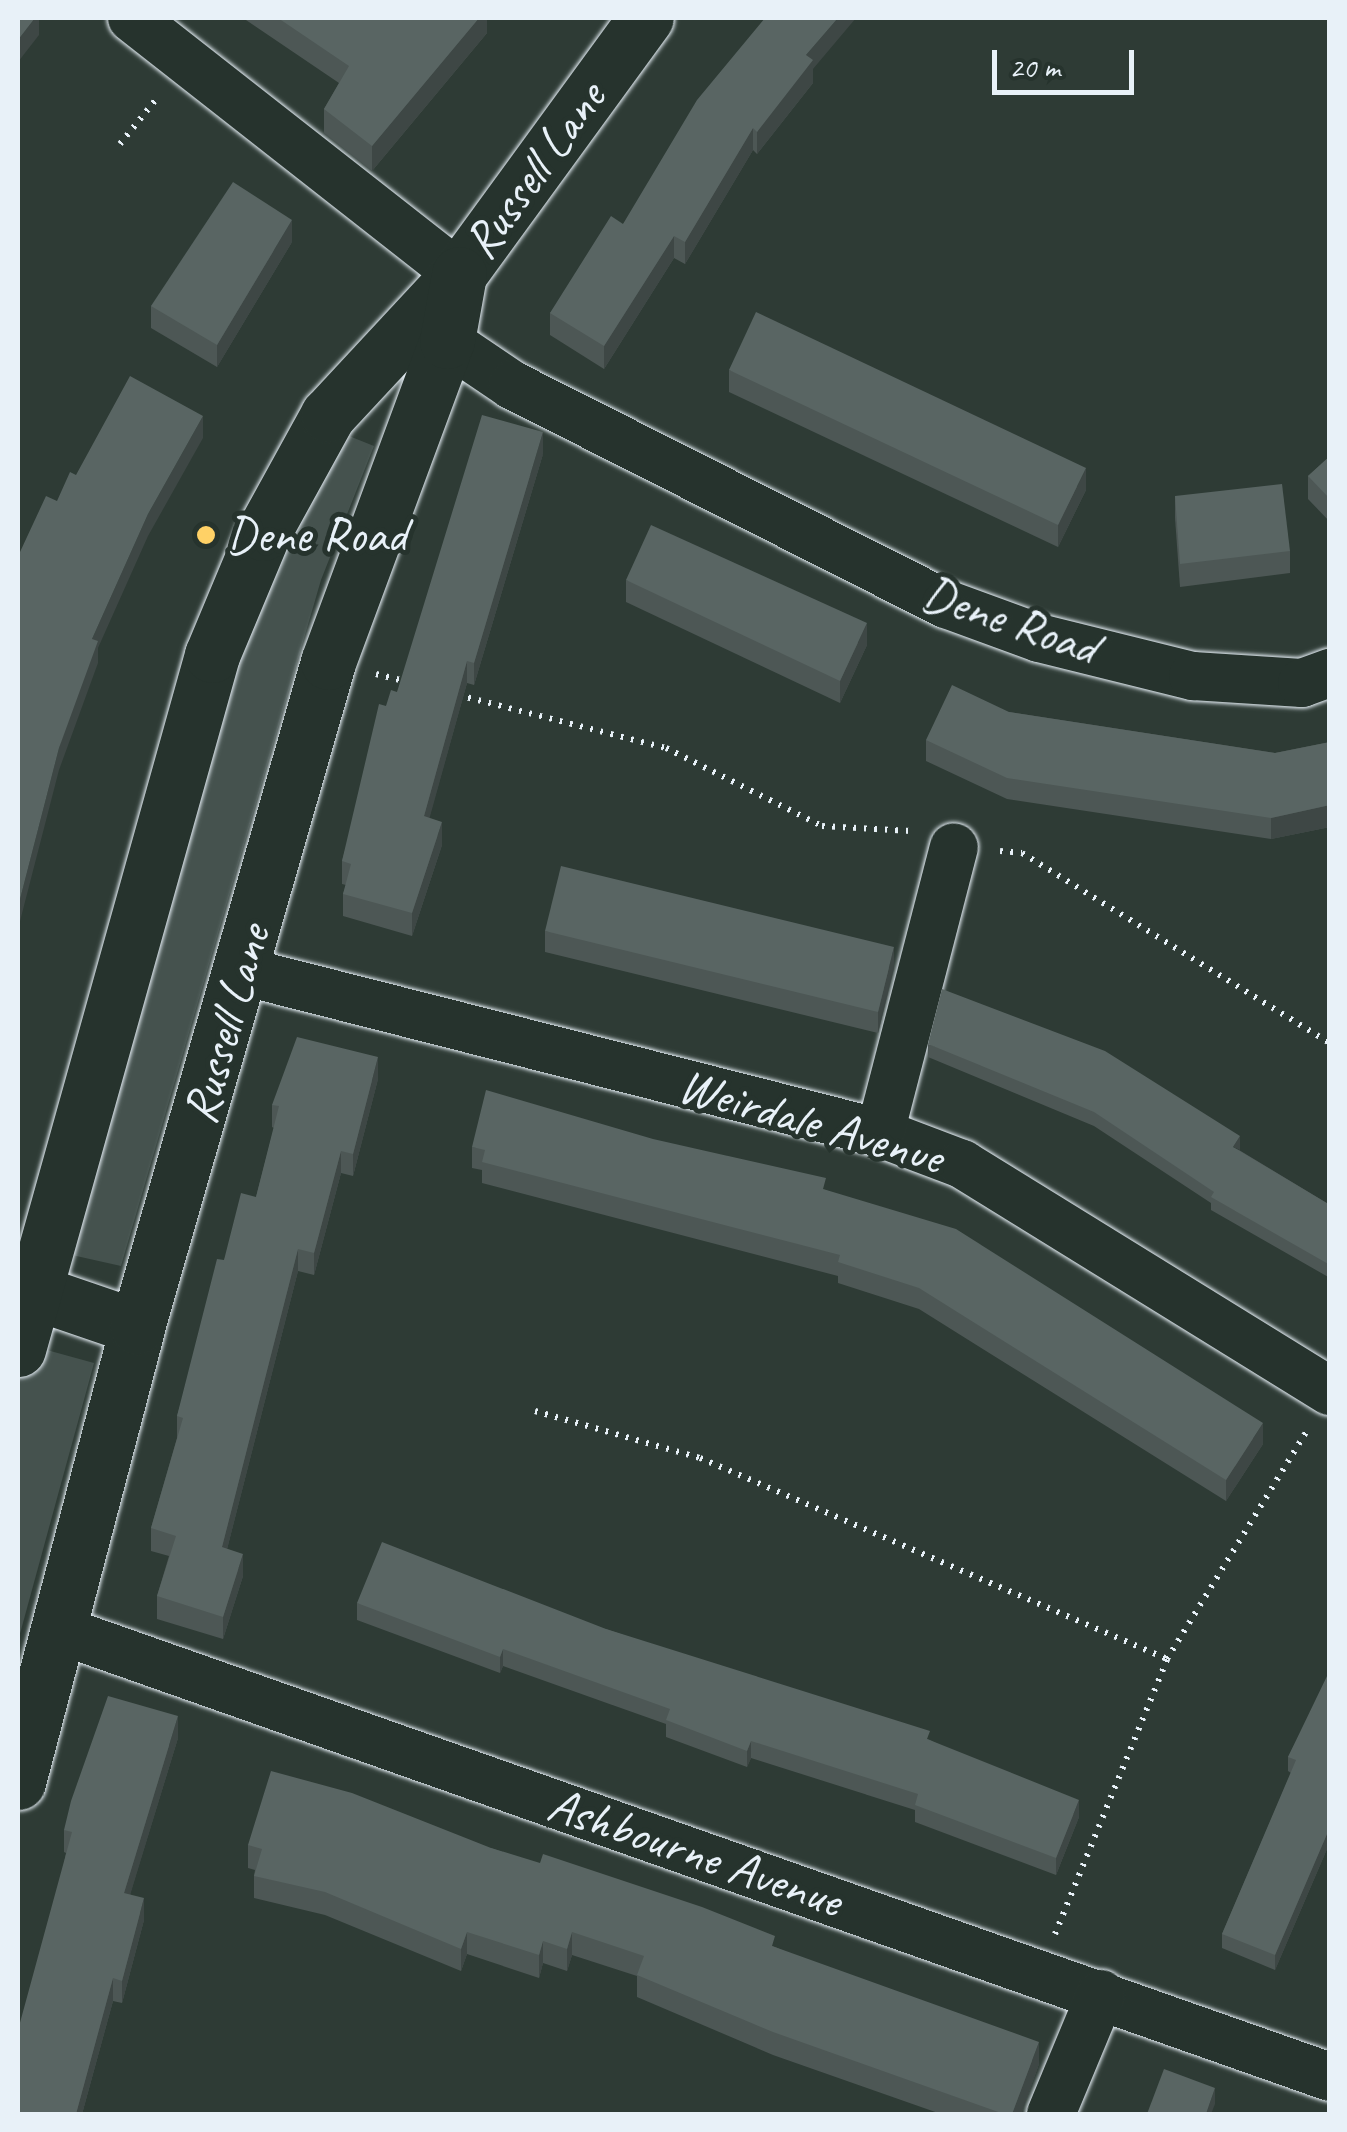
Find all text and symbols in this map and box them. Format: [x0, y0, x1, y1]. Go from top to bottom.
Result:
scale bar [997, 30, 1140, 92]
text: 20 m [1009, 48, 1060, 86]
street label: Russell Lane [449, 69, 619, 271]
place label: Dene Road [226, 505, 406, 565]
marker: Dene Road [195, 524, 217, 546]
street label: Dene Road [915, 562, 1105, 678]
street label: Russell Lane [169, 917, 283, 1131]
street label: Weirdale Avenue [672, 1055, 950, 1187]
street label: Ashbourne Avenue [541, 1774, 849, 1930]

